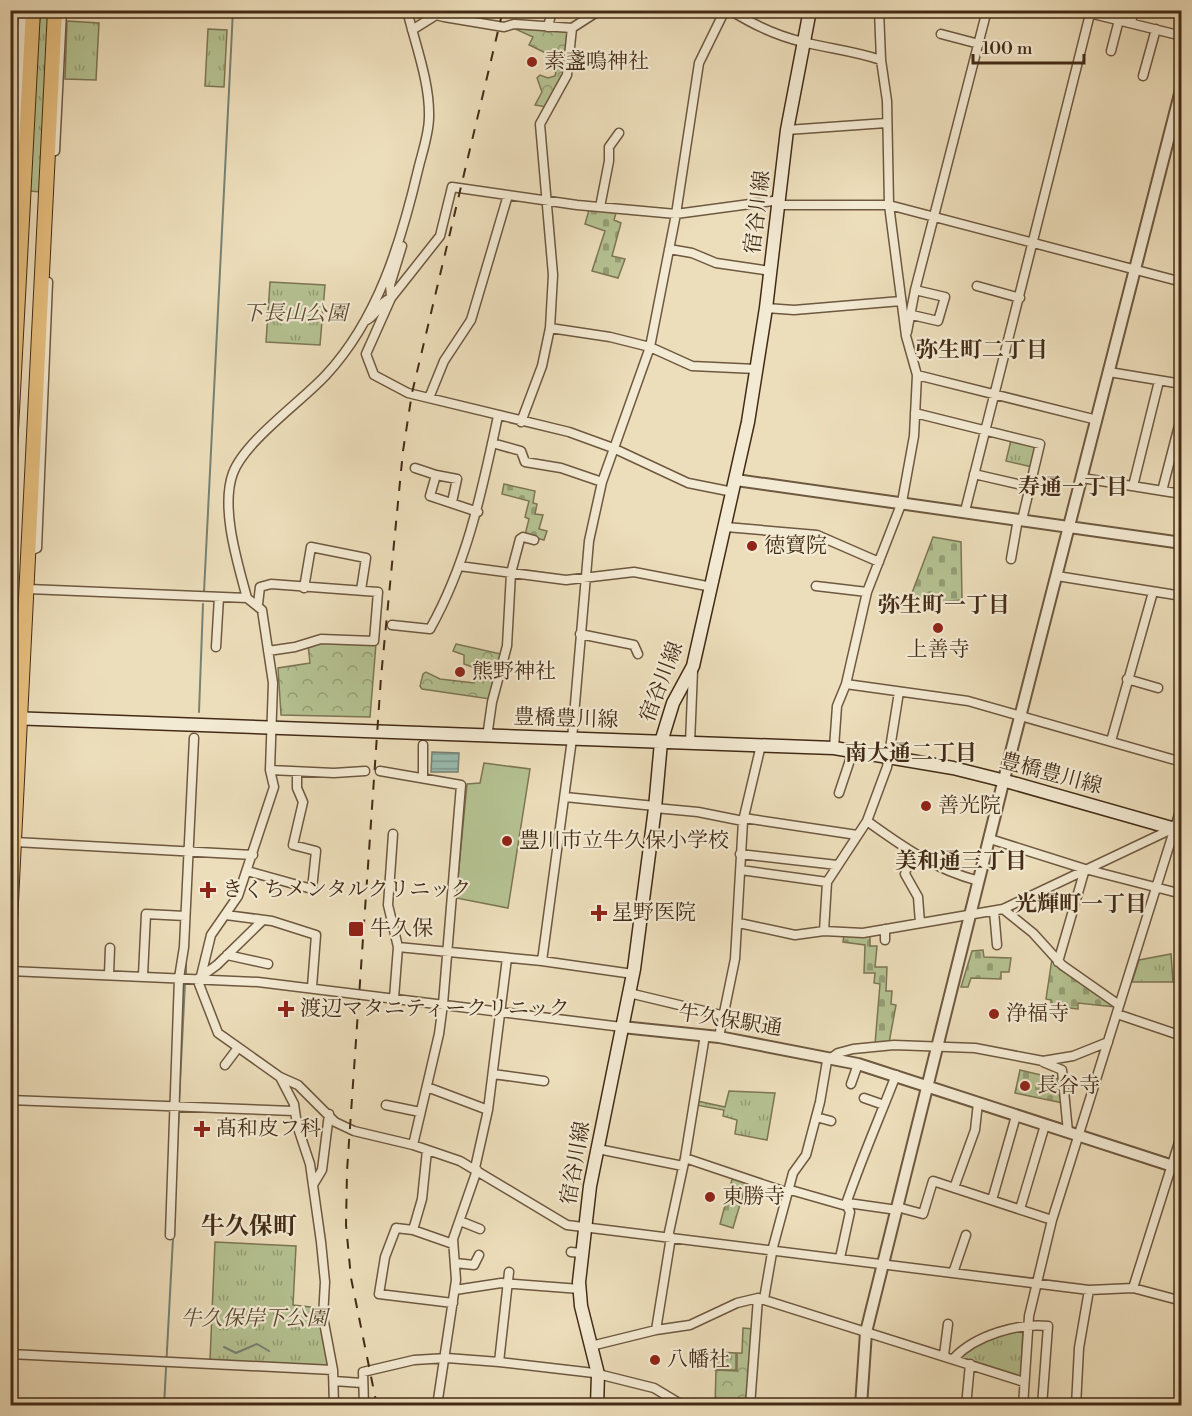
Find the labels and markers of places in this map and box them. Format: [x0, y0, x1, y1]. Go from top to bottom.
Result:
place label: 素盞鳴神社 [544, 49, 649, 75]
marker: 素盞鳴神社 [525, 55, 539, 69]
place label: 徳寶院 [764, 533, 827, 559]
marker: 徳寶院 [745, 539, 759, 553]
marker: 上善寺 [931, 621, 945, 635]
place label: 上善寺 [907, 637, 970, 663]
place label: 熊野神社 [472, 659, 556, 685]
marker: 熊野神社 [453, 665, 467, 679]
place label: 善光院 [938, 793, 1001, 819]
marker: 善光院 [919, 799, 933, 813]
place label: 豊川市立牛久保小学校 [519, 828, 729, 854]
marker: 豊川市立牛久保小学校 [500, 834, 514, 848]
place label: きくちメンタルクリニック [222, 877, 471, 903]
marker: きくちメンタルクリニック [199, 881, 217, 899]
place label: 星野医院 [612, 900, 696, 926]
marker: 星野医院 [590, 904, 608, 922]
place label: 牛久保 [370, 916, 433, 942]
marker: 牛久保 [347, 920, 365, 938]
place label: 渡辺マタニティークリニック [300, 996, 570, 1022]
marker: 渡辺マタニティークリニック [277, 1000, 295, 1018]
place label: 浄福寺 [1006, 1001, 1069, 1027]
marker: 浄福寺 [987, 1007, 1001, 1021]
place label: 長谷寺 [1037, 1073, 1100, 1099]
marker: 長谷寺 [1018, 1079, 1032, 1093]
place label: 髙和皮フ科 [216, 1116, 321, 1142]
marker: 髙和皮フ科 [193, 1120, 211, 1138]
place label: 東勝寺 [722, 1184, 785, 1210]
marker: 東勝寺 [703, 1190, 717, 1204]
place label: 八幡社 [667, 1347, 730, 1373]
marker: 八幡社 [648, 1353, 662, 1367]

